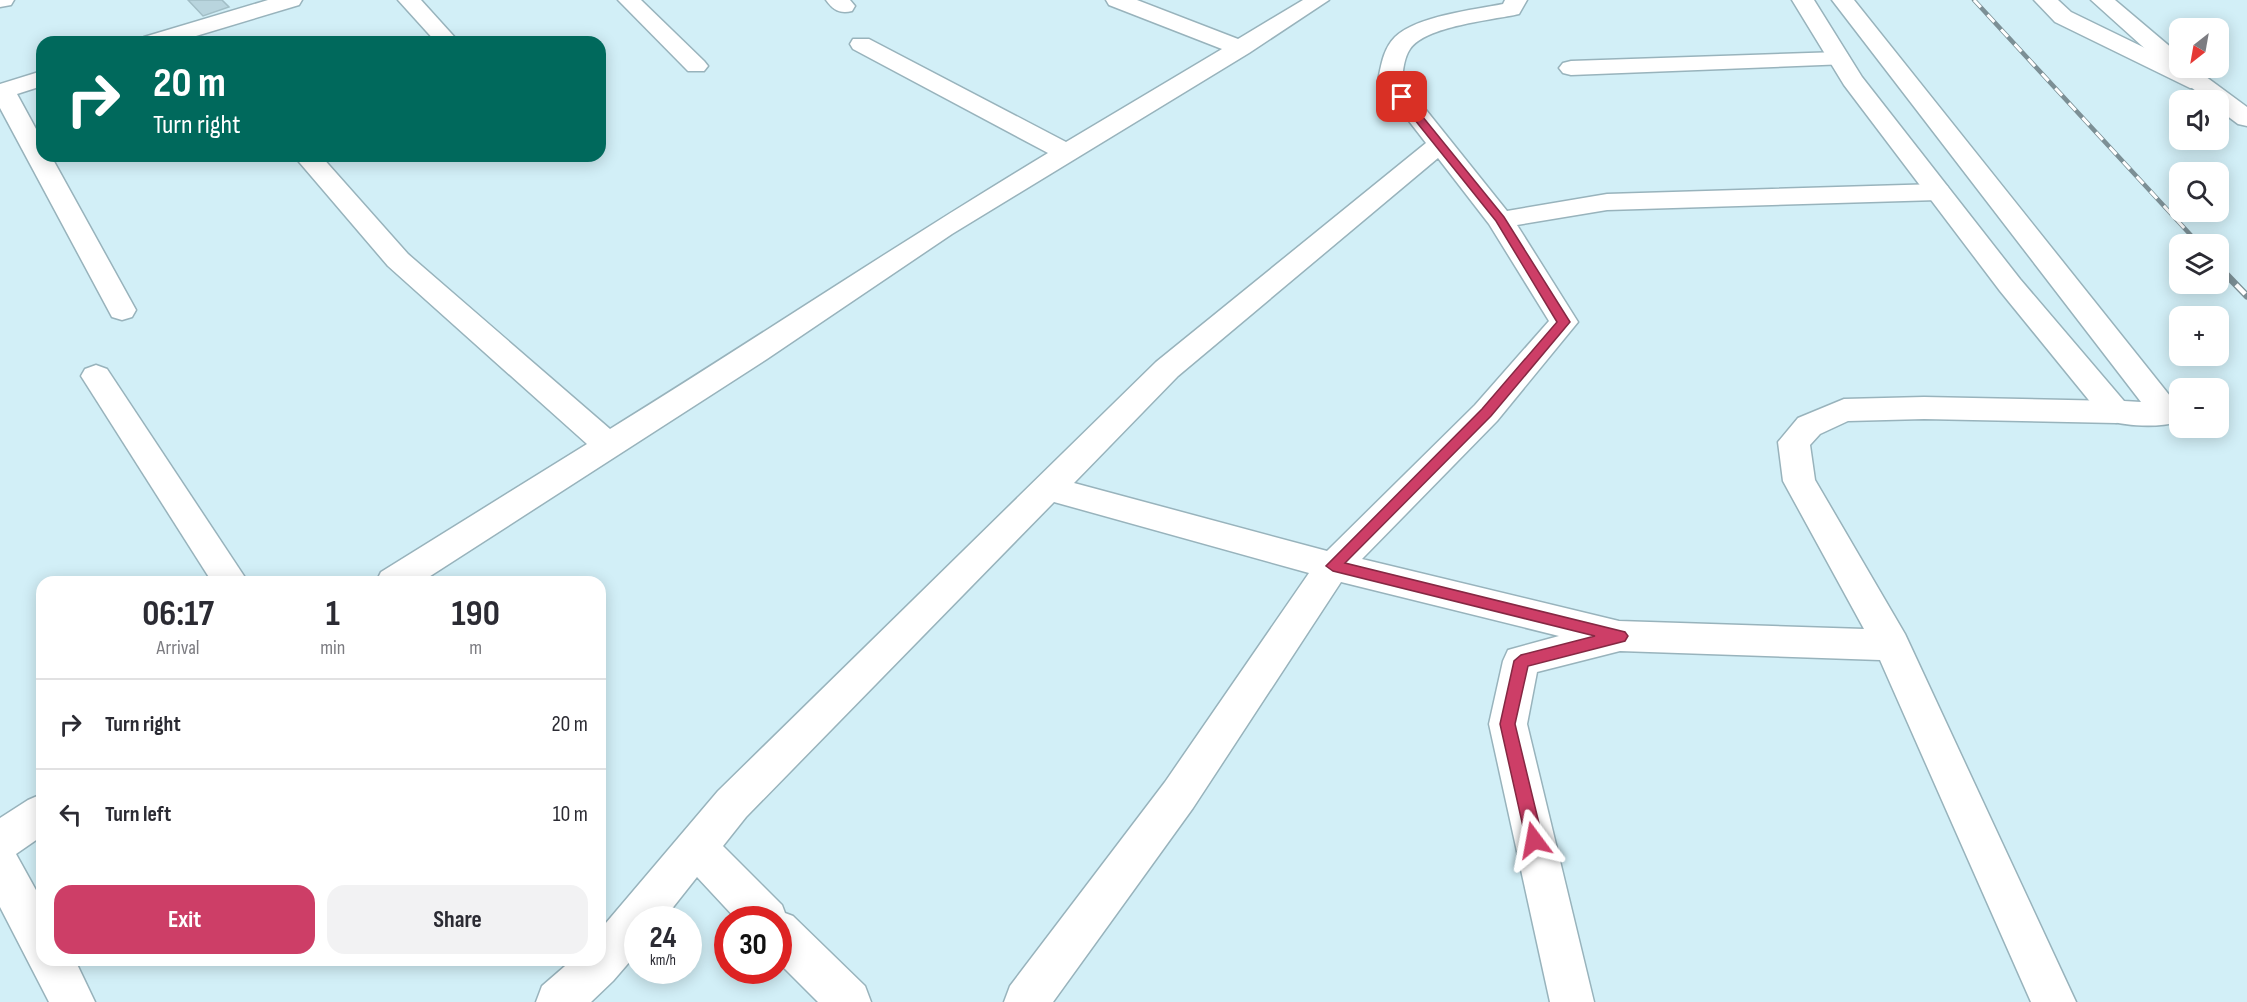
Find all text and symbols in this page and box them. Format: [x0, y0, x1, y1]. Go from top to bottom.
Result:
north arrow [2169, 18, 2229, 78]
map controls [2169, 18, 2229, 438]
text: 20 m [153, 58, 226, 109]
icon: right [54, 60, 132, 138]
pin [1376, 71, 1427, 122]
icon: arrive [1385, 80, 1418, 113]
button: sound [2169, 90, 2229, 150]
text: Turn right [153, 109, 240, 141]
button: search [2169, 162, 2229, 222]
button: layers [2169, 234, 2229, 294]
button: + [2169, 306, 2229, 366]
button: − [2169, 378, 2229, 438]
text: 06:17 [142, 593, 214, 636]
text: 1 [326, 593, 340, 636]
text: 190 [451, 593, 500, 636]
text: Arrival [157, 636, 200, 660]
text: min [320, 636, 345, 660]
text: m [469, 636, 482, 660]
icon: right [54, 708, 87, 741]
text: Turn right [105, 711, 181, 738]
text: 20 m [552, 711, 588, 738]
icon: left [54, 798, 87, 831]
text: Turn left [105, 801, 171, 828]
text: 10 m [553, 801, 588, 828]
position arrow [1502, 808, 1566, 872]
button: Exit [54, 885, 315, 954]
button: Share [327, 885, 588, 954]
speed limit sign: 30 [714, 906, 792, 984]
text: 24 [650, 920, 676, 956]
text: km/h [650, 951, 676, 970]

